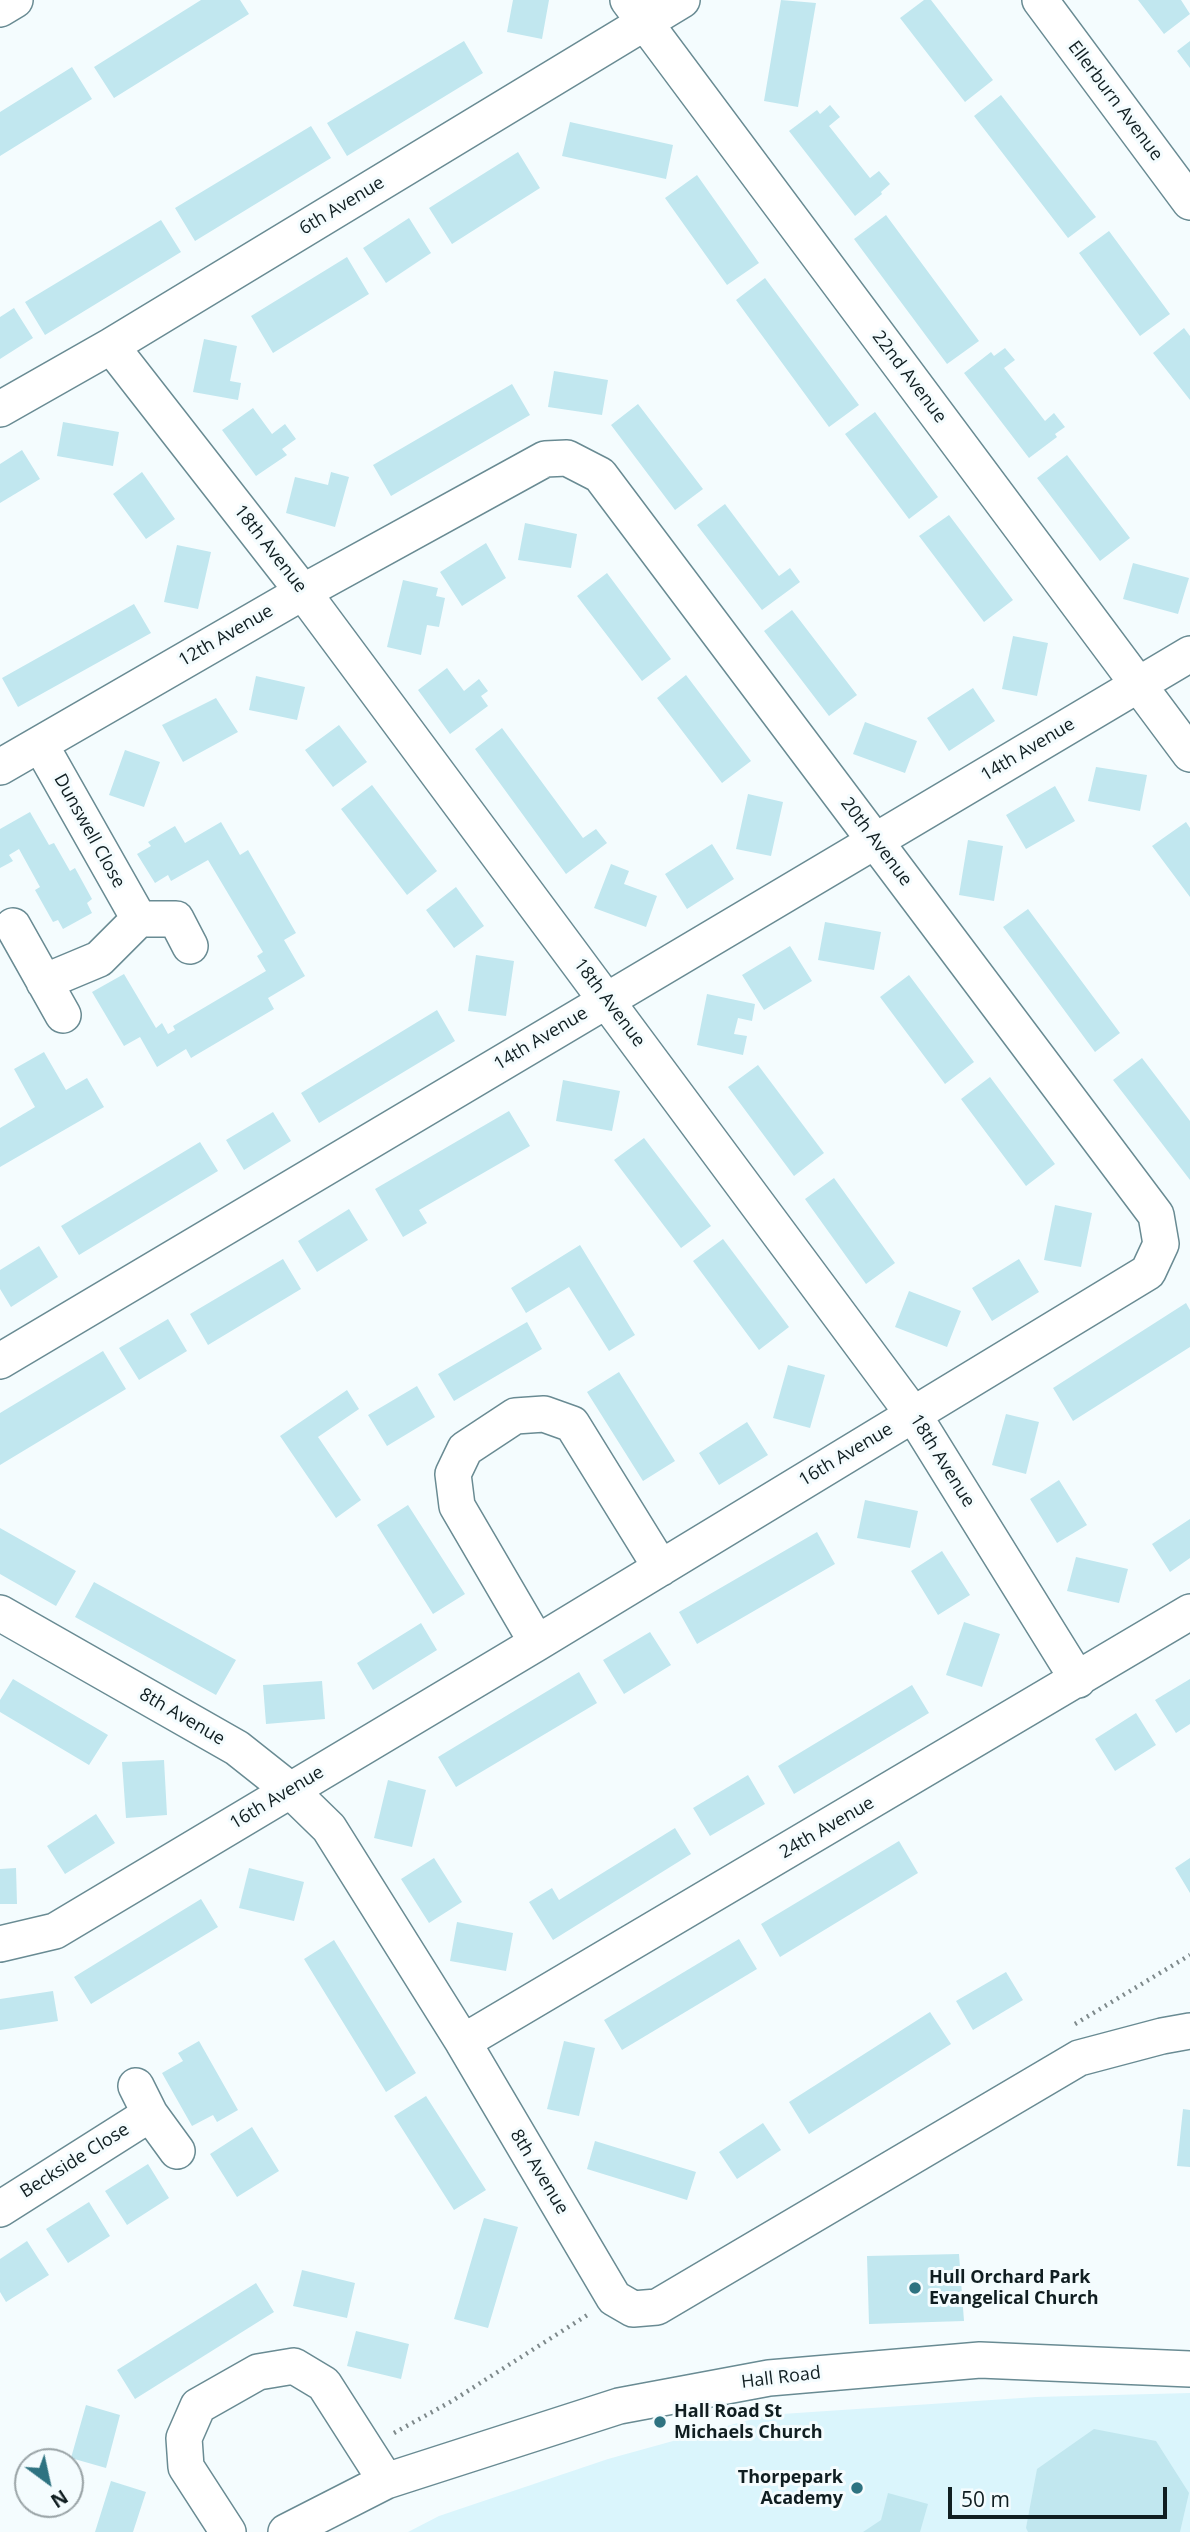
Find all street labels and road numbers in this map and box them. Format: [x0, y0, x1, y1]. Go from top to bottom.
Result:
street label: Ellerburn Avenue [1063, 37, 1167, 165]
street label: 6th Avenue [296, 172, 388, 240]
street label: 22nd Avenue [867, 327, 951, 427]
street label: 18th Avenue [229, 501, 311, 597]
street label: 12th Avenue [175, 600, 277, 672]
street label: 14th Avenue [977, 714, 1079, 786]
street label: Dunswell Close [49, 770, 129, 892]
street label: 20th Avenue [836, 793, 916, 891]
street label: 18th Avenue [569, 954, 649, 1052]
street label: 14th Avenue [490, 1003, 592, 1075]
street label: 18th Avenue [905, 1411, 979, 1511]
street label: 16th Avenue [795, 1419, 897, 1491]
street label: 8th Avenue [135, 1684, 229, 1750]
street label: 16th Avenue [226, 1762, 328, 1834]
street label: 24th Avenue [776, 1792, 878, 1864]
street label: Beckside Close [17, 2119, 133, 2203]
street label: 8th Avenue [505, 2126, 573, 2218]
street label: Hall Road [740, 2362, 822, 2394]

